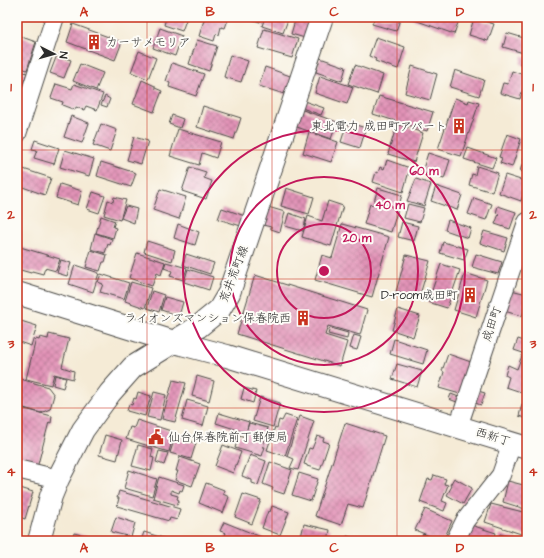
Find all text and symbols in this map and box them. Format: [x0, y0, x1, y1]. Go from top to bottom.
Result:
text: A [80, 3, 89, 21]
text: B [205, 3, 215, 21]
text: C [329, 3, 339, 21]
text: D [456, 3, 465, 21]
building icon: カーサメモリア [85, 33, 103, 51]
north arrow [34, 34, 74, 74]
place label: カーサメモリア [106, 34, 190, 51]
text: N [56, 51, 71, 59]
text: 1 [10, 78, 12, 96]
text: 1 [532, 78, 534, 96]
building icon: 東北電力 成田町アパート [450, 117, 468, 135]
place label: 東北電力 成田町アパート [311, 118, 447, 135]
text: 60 m [409, 163, 439, 180]
text: 40 m [375, 197, 406, 214]
text: 2 [6, 206, 15, 224]
text: 2 [528, 206, 537, 224]
text: 20 m [342, 230, 372, 247]
street label: 荒井荒町線 [215, 243, 253, 305]
centre of rings [317, 264, 331, 278]
building icon: D-room成田町 [461, 286, 479, 304]
place label: D-room成田町 [381, 287, 458, 304]
street label: 成田町 [478, 304, 506, 344]
building icon: ライオンズマンション保春院西 [294, 309, 312, 327]
place label: ライオンズマンション保春院西 [124, 310, 291, 327]
text: 3 [7, 335, 15, 353]
text: 3 [529, 335, 537, 353]
street label: 西新丁 [473, 424, 513, 450]
public building icon: 仙台保春院前丁郵便局 [147, 428, 165, 446]
place label: 仙台保春院前丁郵便局 [168, 429, 288, 446]
text: 4 [7, 463, 16, 481]
text: 4 [529, 463, 538, 481]
text: A [80, 539, 89, 557]
text: B [205, 539, 215, 557]
text: C [329, 539, 339, 557]
text: D [456, 539, 465, 557]

